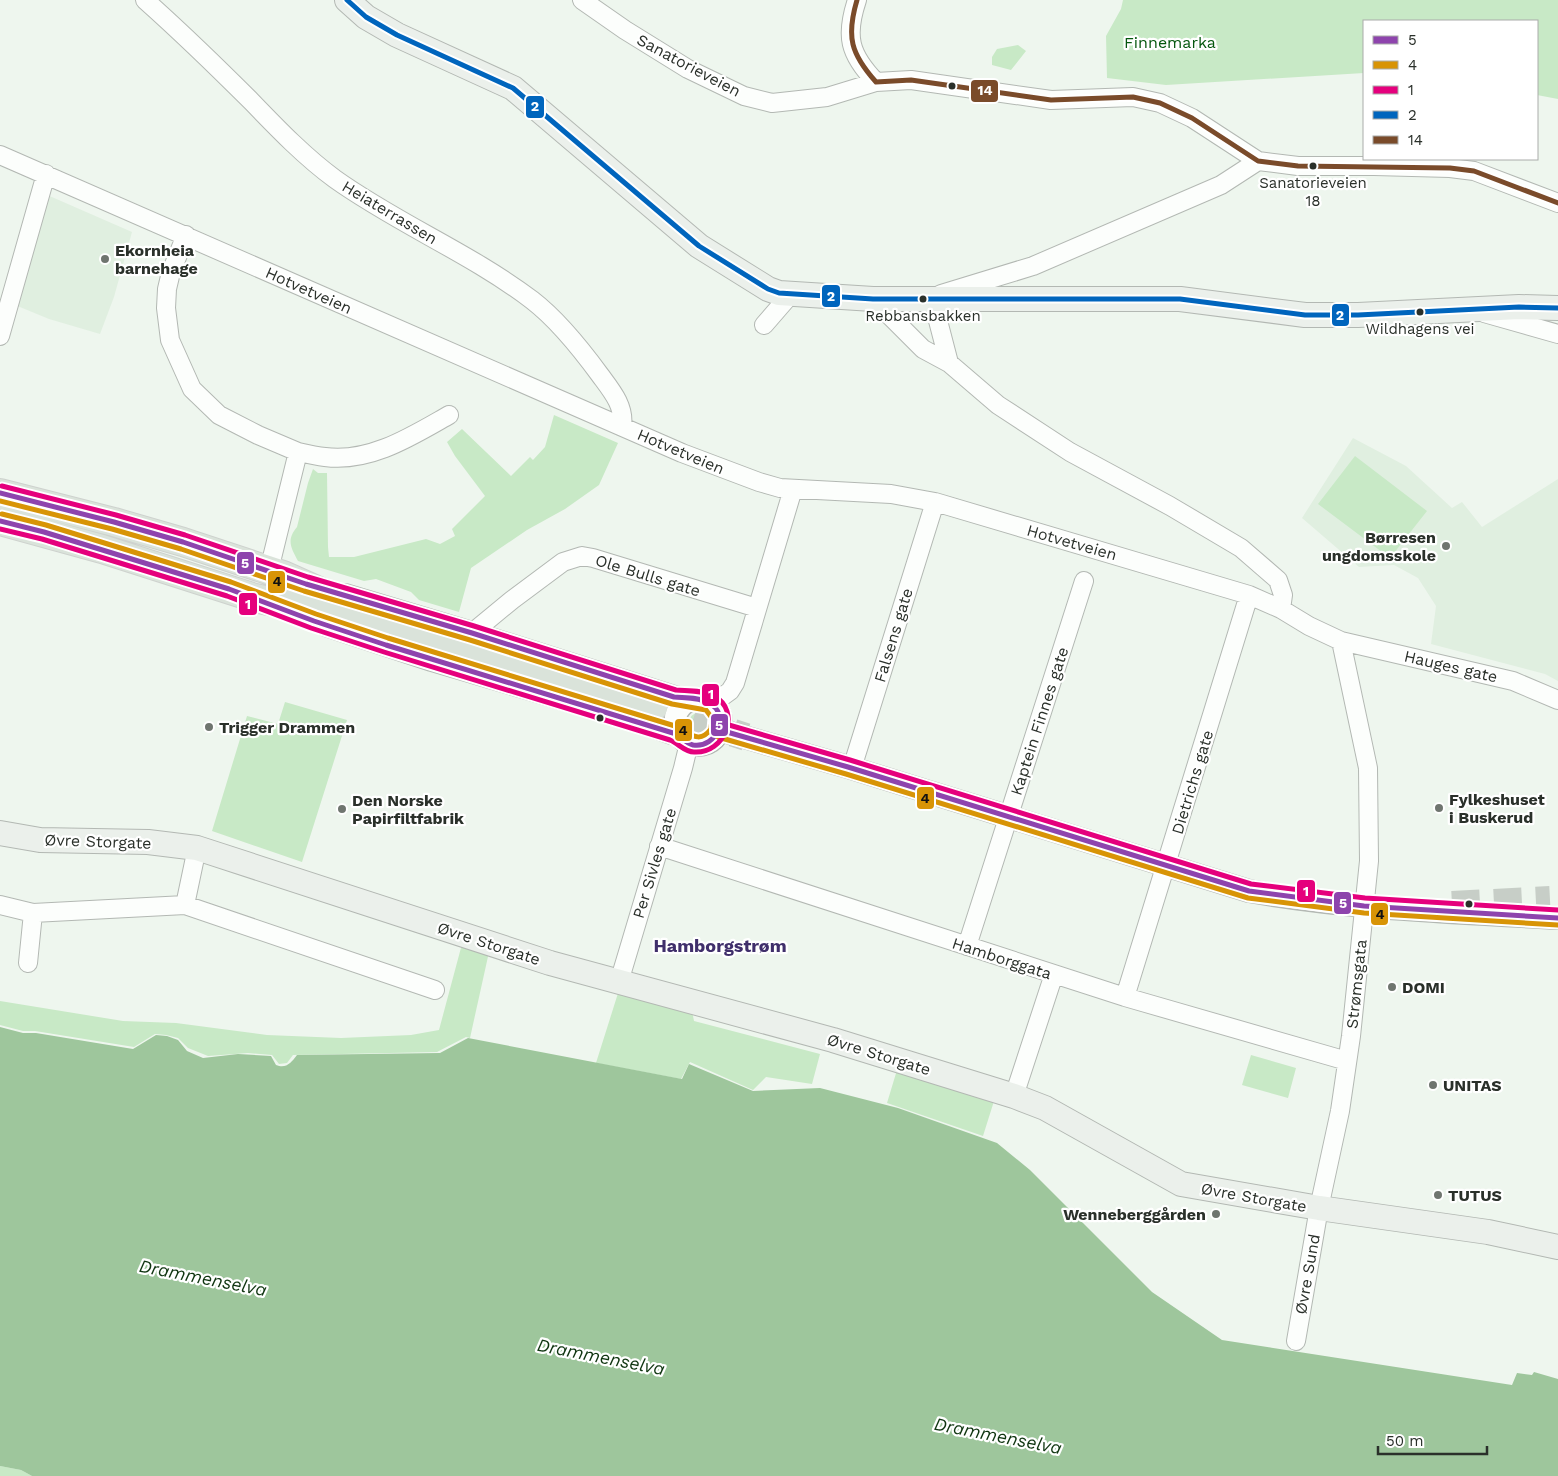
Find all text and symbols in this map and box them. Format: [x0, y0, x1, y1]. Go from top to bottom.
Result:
legend [1363, 20, 1538, 160]
street label: Sanatorieveien [634, 30, 744, 101]
text: 5 [1408, 31, 1417, 49]
park label: Finnemarka [1124, 33, 1216, 52]
text: 4 [1408, 56, 1417, 74]
line badge: 14 [970, 79, 999, 103]
unlabelled marker [947, 81, 957, 91]
text: 1 [1408, 81, 1414, 99]
text: 14 [977, 82, 993, 98]
line badge: 2 [525, 95, 545, 119]
text: 2 [531, 98, 539, 114]
text: 2 [1408, 106, 1417, 124]
text: 14 [1408, 131, 1423, 149]
marker: Sanatorieveien 18 [1308, 161, 1318, 171]
place label: Sanatorieveien 18 [1259, 174, 1367, 210]
street label: Heiaterrassen [339, 177, 441, 248]
place label: Ekornheia barnehage [115, 241, 198, 278]
marker: Ekornheia barnehage [99, 253, 111, 265]
street label: Hotvetveien [263, 263, 355, 318]
line badge: 2 [821, 284, 841, 308]
text: 2 [827, 288, 835, 304]
marker: Rebbansbakken [918, 294, 928, 304]
line badge: 2 [1331, 303, 1350, 327]
place label: Rebbansbakken [865, 307, 981, 325]
text: 2 [1336, 307, 1344, 323]
marker: Wildhagens vei [1415, 307, 1425, 317]
place label: Wildhagens vei [1365, 320, 1475, 338]
street label: Hotvetveien [634, 425, 727, 478]
street label: Hotvetveien [1025, 521, 1119, 564]
place label: Børresen ungdomsskole [1322, 528, 1436, 565]
marker: Børresen ungdomsskole [1440, 540, 1452, 552]
street label: Ole Bulls gate [593, 550, 703, 600]
line badge: 5 [236, 551, 255, 575]
text: 5 [241, 555, 249, 571]
line badge: 4 [267, 570, 286, 594]
text: 4 [272, 573, 282, 589]
street label: Falsens gate [870, 586, 917, 685]
line badge: 1 [238, 592, 258, 616]
text: 1 [245, 596, 251, 612]
street label: Kaptein Finnes gate [1007, 645, 1072, 798]
street label: Hauges gate [1402, 646, 1500, 686]
line badge: 1 [701, 683, 720, 707]
text: 1 [708, 686, 714, 702]
unlabelled marker [595, 713, 605, 723]
line badge: 5 [710, 713, 729, 737]
text: 5 [715, 717, 723, 733]
place label: Trigger Drammen [219, 718, 355, 737]
line badge: 4 [674, 718, 693, 742]
marker: Trigger Drammen [203, 721, 215, 733]
text: 4 [678, 722, 688, 738]
street label: Dietrichs gate [1168, 728, 1217, 837]
line badge: 4 [916, 786, 935, 810]
text: 4 [920, 790, 930, 806]
place label: Fylkeshuset i Buskerud [1449, 790, 1545, 827]
place label: Den Norske Papirfiltfabrik [352, 791, 464, 828]
marker: Fylkeshuset i Buskerud [1433, 802, 1445, 814]
marker: Den Norske Papirfiltfabrik [336, 803, 348, 815]
street label: Per Sivles gate [629, 806, 680, 921]
street label: Øvre Storgate [44, 830, 152, 853]
line badge: 1 [1296, 879, 1316, 903]
text: 1 [1303, 883, 1309, 899]
line badge: 5 [1333, 891, 1352, 915]
text: 5 [1339, 895, 1347, 911]
unlabelled marker [1464, 899, 1474, 909]
line badge: 4 [1370, 902, 1389, 926]
text: 4 [1375, 906, 1385, 922]
street label: Øvre Storgate [435, 918, 543, 969]
street label: Hamborggata [950, 933, 1054, 983]
district label: Hamborgstrøm [653, 935, 787, 956]
street label: Strømsgata [1342, 939, 1371, 1030]
place label: DOMI [1402, 978, 1445, 997]
marker: DOMI [1386, 981, 1398, 993]
street label: Øvre Storgate [825, 1030, 933, 1079]
place label: UNITAS [1443, 1076, 1502, 1095]
marker: UNITAS [1427, 1079, 1439, 1091]
street label: Øvre Storgate [1200, 1179, 1308, 1216]
place label: TUTUS [1448, 1186, 1502, 1205]
marker: TUTUS [1432, 1189, 1444, 1201]
place label: Wenneberggården [1063, 1205, 1206, 1224]
marker: Wenneberggården [1210, 1208, 1222, 1220]
street label: Øvre Sund [1291, 1232, 1324, 1316]
water label: Drammenselva [137, 1255, 269, 1300]
water label: Drammenselva [535, 1334, 667, 1379]
water label: Drammenselva [932, 1413, 1064, 1458]
scale bar [1378, 1424, 1487, 1456]
text: 50 m [1386, 1432, 1423, 1450]

